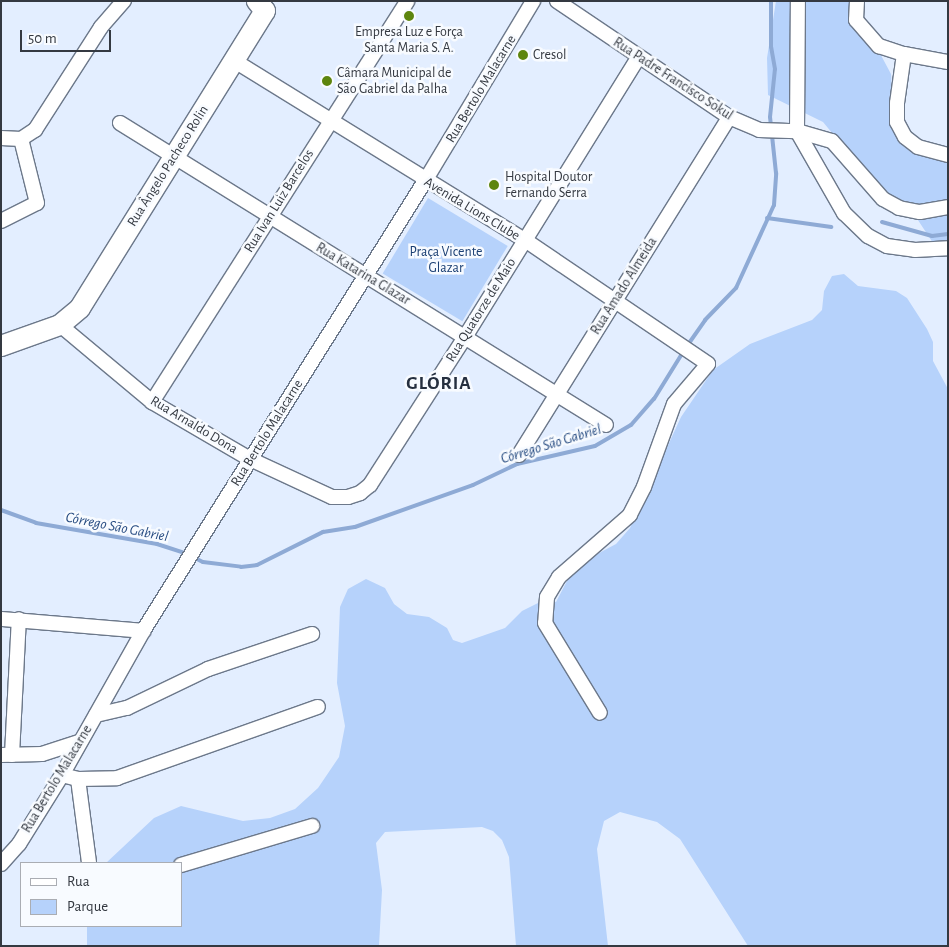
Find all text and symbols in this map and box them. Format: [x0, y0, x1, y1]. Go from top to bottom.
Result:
marker: Empresa Luz e Força Santa Maria S. A. [403, 10, 415, 22]
scale bar [22, 20, 114, 52]
place label: Empresa Luz e Força Santa Maria S. A. [355, 24, 463, 56]
text: 50 m [28, 31, 57, 46]
street label: Rua Bertolo Malacarne [442, 32, 520, 146]
street label: Rua Padre Francisco Sokul [610, 34, 736, 124]
place label: Cresol [533, 47, 566, 63]
marker: Cresol [517, 49, 529, 61]
place label: Câmara Municipal de São Gabriel da Palha [337, 65, 452, 98]
marker: Câmara Municipal de São Gabriel da Palha [321, 75, 333, 87]
street label: Rua Ângelo Pacheco Rolin [124, 102, 212, 230]
street label: Rua Ivan Luiz Barcelos [241, 146, 317, 256]
place label: Hospital Doutor Fernando Serra [505, 169, 592, 202]
street label: Avenida Lions Clube [421, 174, 523, 244]
marker: Hospital Doutor Fernando Serra [487, 178, 501, 192]
street label: Rua Amado Almeida [587, 234, 661, 338]
street label: Rua Katarina Glazar [313, 239, 413, 309]
park label: Praça Vicente Glazar [409, 244, 483, 276]
street label: Rua Quatorze de Maio [442, 255, 520, 365]
district label: GLÓRIA [406, 373, 472, 395]
street label: Rua Bertolo Malacarne [227, 377, 307, 489]
street label: Rua Arnaldo Dona [147, 392, 241, 458]
water label: Córrego São Gabriel [499, 420, 603, 468]
water label: Córrego São Gabriel [64, 508, 170, 546]
street label: Rua Bertolo Malacarne [18, 722, 96, 836]
legend [20, 862, 182, 927]
text: Rua [67, 874, 90, 889]
text: Parque [67, 899, 108, 914]

